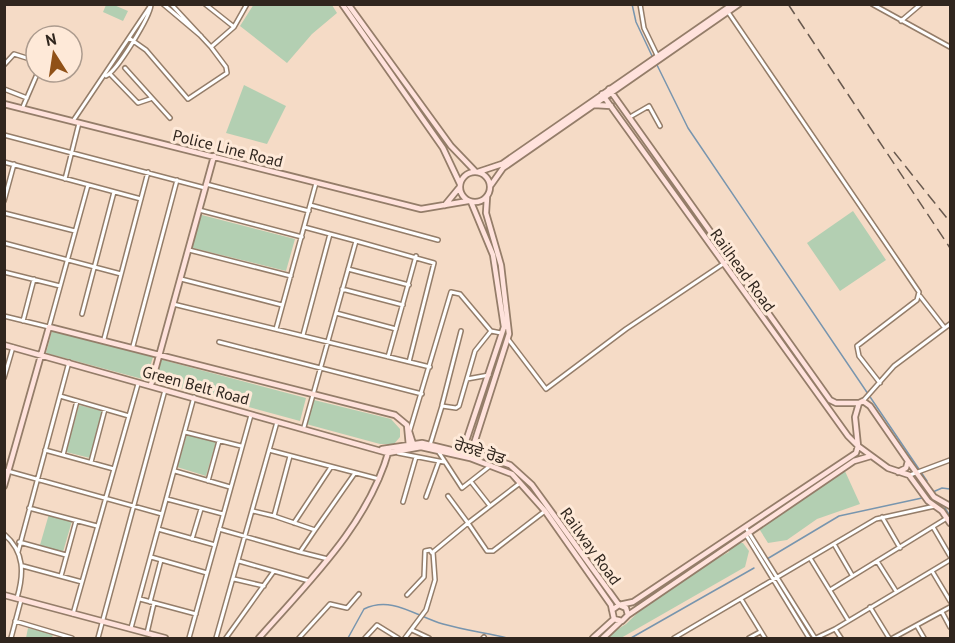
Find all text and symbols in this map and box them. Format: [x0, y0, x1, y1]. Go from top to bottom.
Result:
north arrow [24, 24, 84, 84]
text: N [44, 28, 58, 50]
street label: Police Line Road [171, 125, 285, 171]
street label: Railhead Road [706, 225, 780, 315]
street label: Green Belt Road [140, 361, 252, 409]
street label: ਰੇਲਵੇ ਰੋਡ [451, 434, 508, 468]
street label: Railway Road [556, 503, 626, 589]

